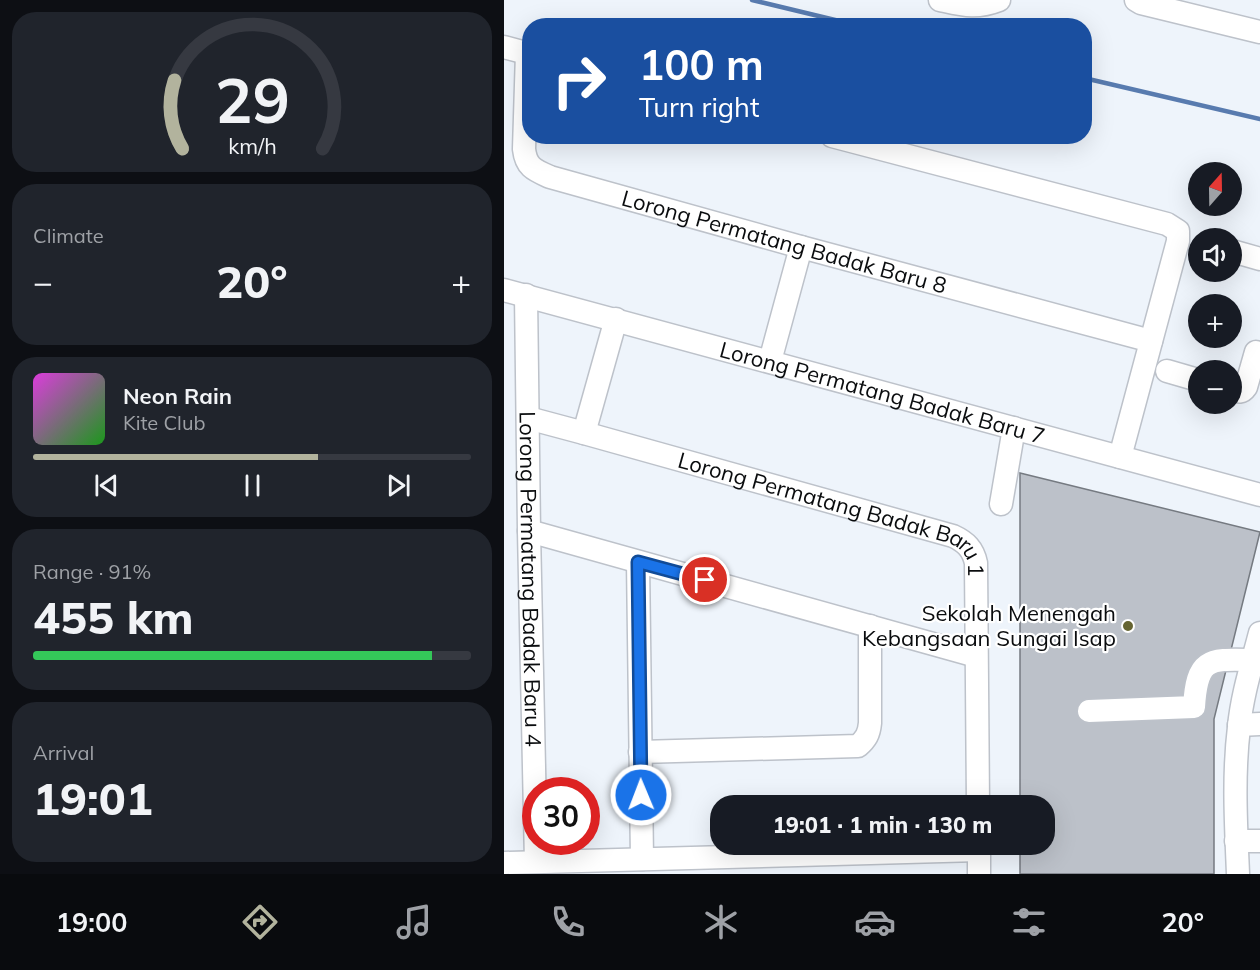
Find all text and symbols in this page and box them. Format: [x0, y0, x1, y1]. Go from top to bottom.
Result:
text: 100 m [639, 38, 764, 91]
icon: right [540, 42, 618, 120]
text: 29 [215, 60, 289, 139]
text: Turn right [639, 90, 759, 124]
text: km/h [228, 133, 276, 160]
north arrow [1188, 162, 1242, 216]
map controls [1188, 162, 1242, 414]
street label: Lorong Permatang Badak Baru 8 [619, 184, 950, 299]
text: Climate [33, 223, 104, 248]
button: sound [1188, 228, 1242, 282]
text: 20° [216, 253, 288, 309]
text: − [33, 261, 53, 302]
text: + [451, 261, 471, 302]
button: + [1188, 294, 1242, 348]
street label: Lorong Permatang Badak Baru 7 [717, 335, 1048, 450]
button: − [1188, 360, 1242, 414]
text: Neon Rain [123, 382, 232, 410]
text: Kite Club [123, 410, 205, 435]
street label: Lorong Permatang Badak Baru 4 [513, 411, 548, 747]
street label: Lorong Permatang Badak Baru 1 [675, 446, 990, 577]
icon: previous [90, 469, 123, 502]
icon: pause [236, 469, 269, 502]
icon: next [382, 469, 415, 502]
pin [679, 554, 730, 605]
text: Range · 91% [33, 559, 151, 584]
icon: arrive [688, 563, 721, 596]
text: 455 km [33, 589, 194, 645]
place label: Sekolah Menengah Kebangsaan Sungai Isap [862, 599, 1116, 652]
marker: Sekolah Menengah Kebangsaan Sungai Isap [1121, 619, 1135, 633]
text: Arrival [33, 740, 94, 765]
position arrow [609, 763, 673, 827]
text: 19:01 [33, 770, 153, 826]
speed limit sign: 30 [522, 777, 600, 855]
text: 19:01 · 1 min · 130 m [773, 811, 992, 839]
icon: directions [239, 901, 281, 943]
icon: music [393, 901, 435, 943]
icon: phone [547, 901, 589, 943]
icon: climate [700, 901, 742, 943]
icon: car [854, 901, 896, 943]
icon: filters [1008, 901, 1050, 943]
text: 19:00 [56, 905, 127, 939]
text: 20° [1161, 905, 1204, 939]

